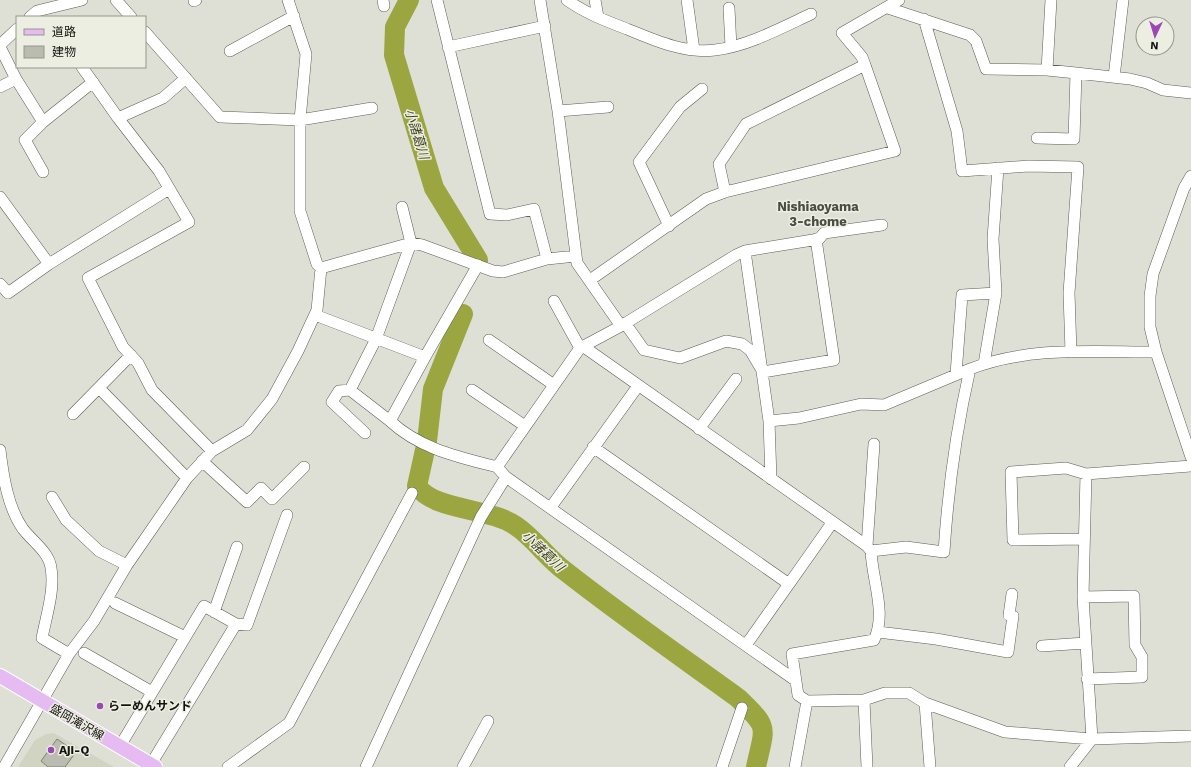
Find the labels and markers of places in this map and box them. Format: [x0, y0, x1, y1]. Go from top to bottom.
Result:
place label: らーめんサンド [108, 699, 192, 713]
marker: らーめんサンド [95, 701, 105, 711]
place label: Aji-Q [59, 743, 89, 757]
marker: Aji-Q [46, 745, 56, 755]

